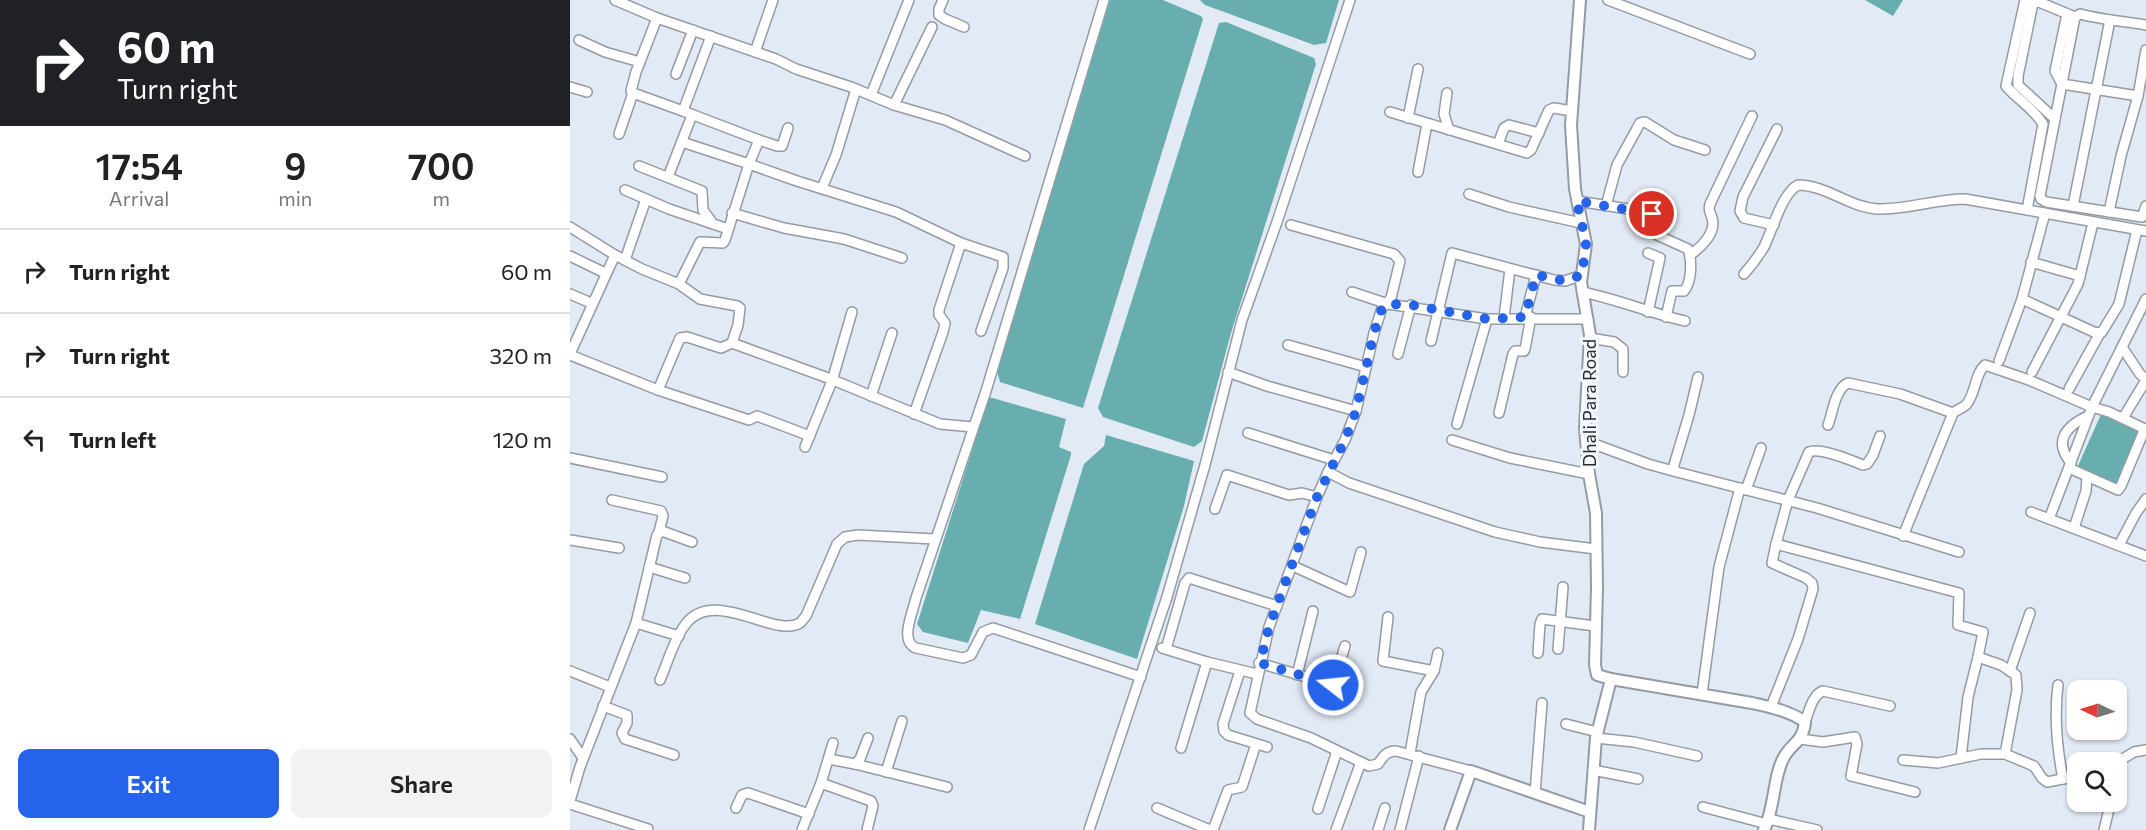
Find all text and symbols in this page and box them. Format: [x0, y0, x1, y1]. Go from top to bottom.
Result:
text: 60 m [117, 20, 216, 72]
icon: right [18, 24, 96, 102]
text: Turn right [117, 72, 237, 105]
text: 17:54 [95, 143, 183, 187]
text: 9 [284, 143, 306, 187]
text: 700 [408, 143, 475, 187]
text: Arrival [109, 186, 169, 210]
text: min [278, 186, 312, 210]
text: m [432, 186, 450, 210]
pin [1626, 188, 1677, 239]
icon: arrive [1635, 197, 1668, 230]
icon: right [18, 255, 51, 288]
text: Turn right [69, 258, 170, 285]
text: 60 m [501, 258, 552, 285]
icon: right [18, 339, 51, 372]
street label: Dhali Para Road [1578, 339, 1600, 467]
text: Turn right [69, 342, 170, 369]
text: 320 m [490, 342, 552, 369]
icon: left [18, 423, 51, 456]
text: Turn left [69, 426, 156, 453]
text: 120 m [493, 426, 552, 453]
position arrow [1301, 653, 1365, 717]
north arrow [2067, 680, 2127, 740]
map controls [2067, 680, 2127, 812]
button: Exit [18, 749, 279, 818]
button: Share [291, 749, 552, 818]
button: search [2067, 752, 2127, 812]

